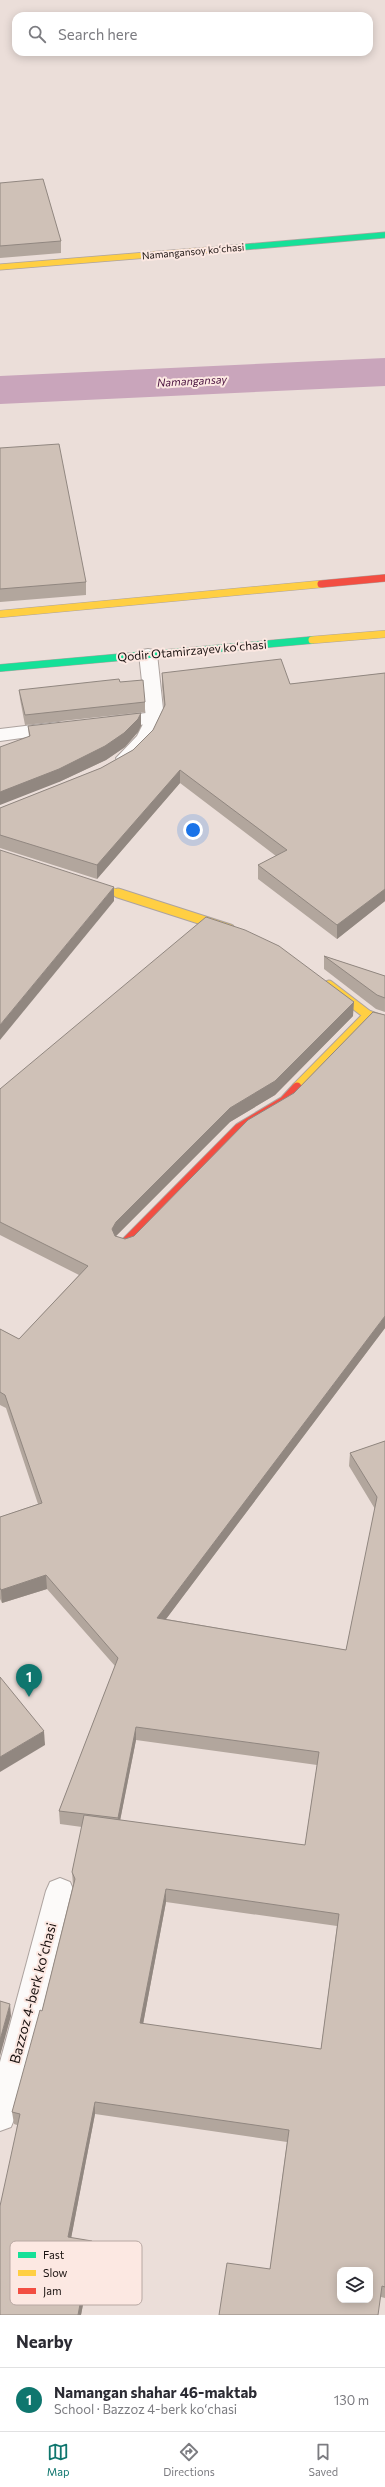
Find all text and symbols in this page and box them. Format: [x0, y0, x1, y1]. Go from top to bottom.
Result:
search box [12, 12, 373, 56]
icon: search [26, 23, 48, 45]
text: Search here [58, 25, 137, 43]
street label: Namangansoy koʻchasi [141, 241, 245, 261]
water label: Namangansay [157, 372, 227, 389]
street label: Qodir Otamirzayev koʻchasi [117, 636, 267, 664]
your location [183, 820, 203, 840]
pin: 1 [16, 1664, 42, 1697]
street label: Bazzoz 4-berk koʻchasi [6, 1921, 60, 2065]
legend [10, 2241, 142, 2305]
text: Fast [43, 2248, 65, 2261]
text: Slow [43, 2266, 68, 2279]
map controls [337, 2267, 373, 2303]
button: layers [337, 2267, 373, 2303]
text: Jam [43, 2284, 62, 2298]
text: Nearby [16, 2331, 73, 2352]
text: Namangan shahar 46-maktab [54, 2383, 257, 2401]
text: 1 [26, 2392, 32, 2408]
text: 130 m [334, 2392, 369, 2408]
text: School · Bazzoz 4-berk koʻchasi [54, 2401, 237, 2417]
tab: Map [47, 2441, 70, 2478]
tab: Directions [163, 2441, 215, 2478]
tab: Saved [308, 2441, 338, 2478]

